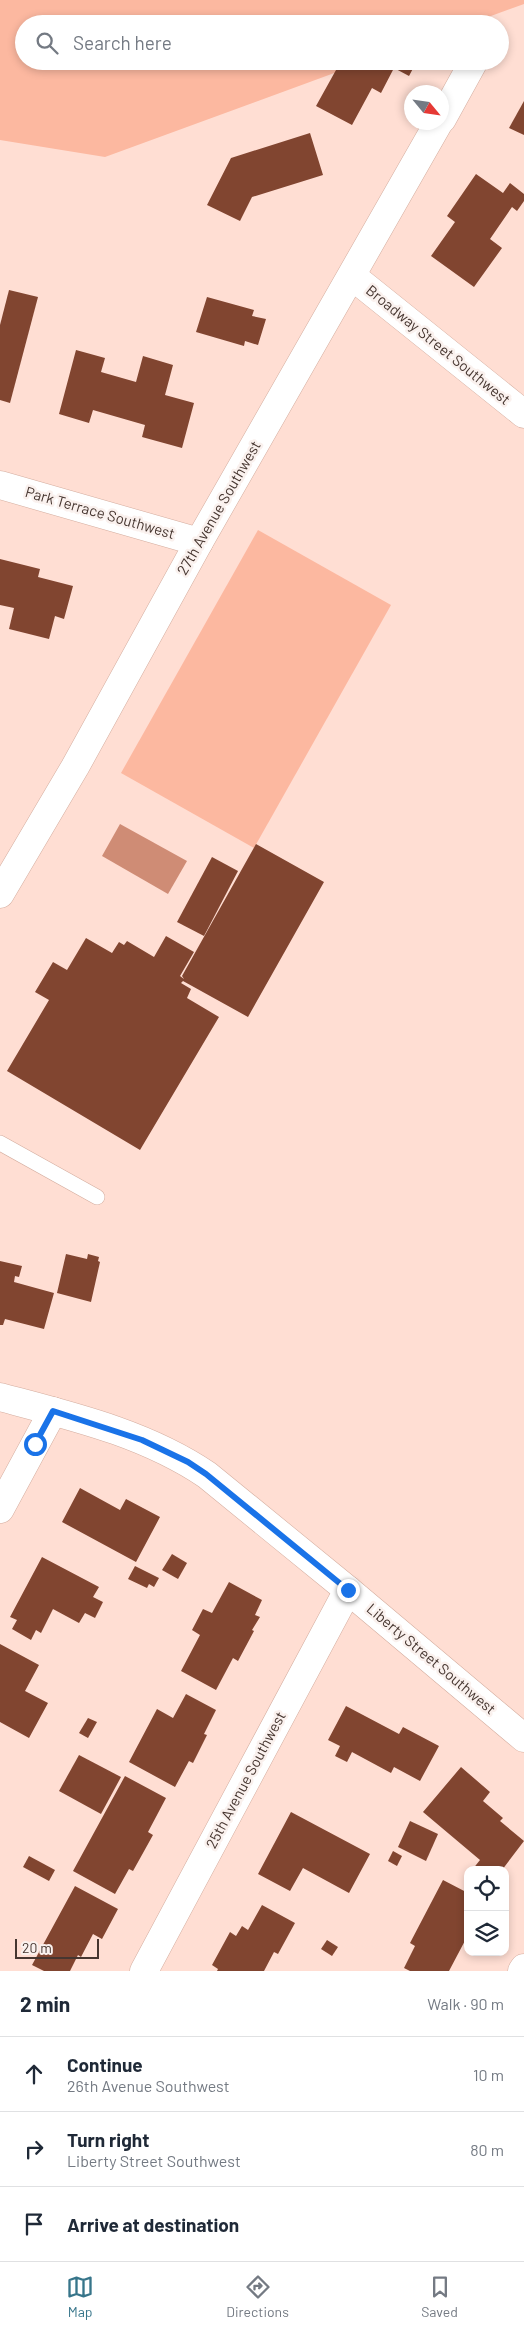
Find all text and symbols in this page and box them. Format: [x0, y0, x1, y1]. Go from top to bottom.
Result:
search box [15, 15, 509, 70]
icon: search [33, 29, 61, 57]
text: Search here [73, 31, 172, 54]
north arrow [404, 85, 449, 130]
street label: Broadway Street Southwest [363, 280, 514, 408]
street label: 27th Avenue Southwest [172, 437, 264, 578]
street label: Park Terrace Southwest [23, 482, 177, 542]
route start [24, 1433, 47, 1456]
route end [337, 1579, 360, 1602]
street label: Liberty Street Southwest [363, 1599, 500, 1717]
street label: 25th Avenue Southwest [201, 1708, 289, 1851]
map controls [464, 1866, 509, 1956]
button: locate [464, 1866, 509, 1911]
button: layers [464, 1911, 509, 1956]
scale bar [15, 1936, 99, 1959]
text: 20 m [22, 1939, 52, 1956]
text: 2 min [20, 1991, 70, 2016]
text: Walk · 90 m [427, 1994, 504, 2013]
text: Continue [67, 2053, 143, 2076]
icon: ahead [20, 2060, 48, 2088]
text: 10 m [473, 2065, 504, 2084]
text: 26th Avenue Southwest [67, 2076, 230, 2095]
text: Turn right [67, 2128, 149, 2151]
icon: right [20, 2135, 48, 2163]
text: 80 m [470, 2140, 504, 2159]
text: Liberty Street Southwest [67, 2151, 241, 2170]
icon: arrive [20, 2210, 48, 2238]
text: Arrive at destination [67, 2213, 239, 2236]
tab: Map [66, 2273, 94, 2320]
tab: Directions [226, 2273, 289, 2320]
tab: Saved [421, 2273, 458, 2320]

